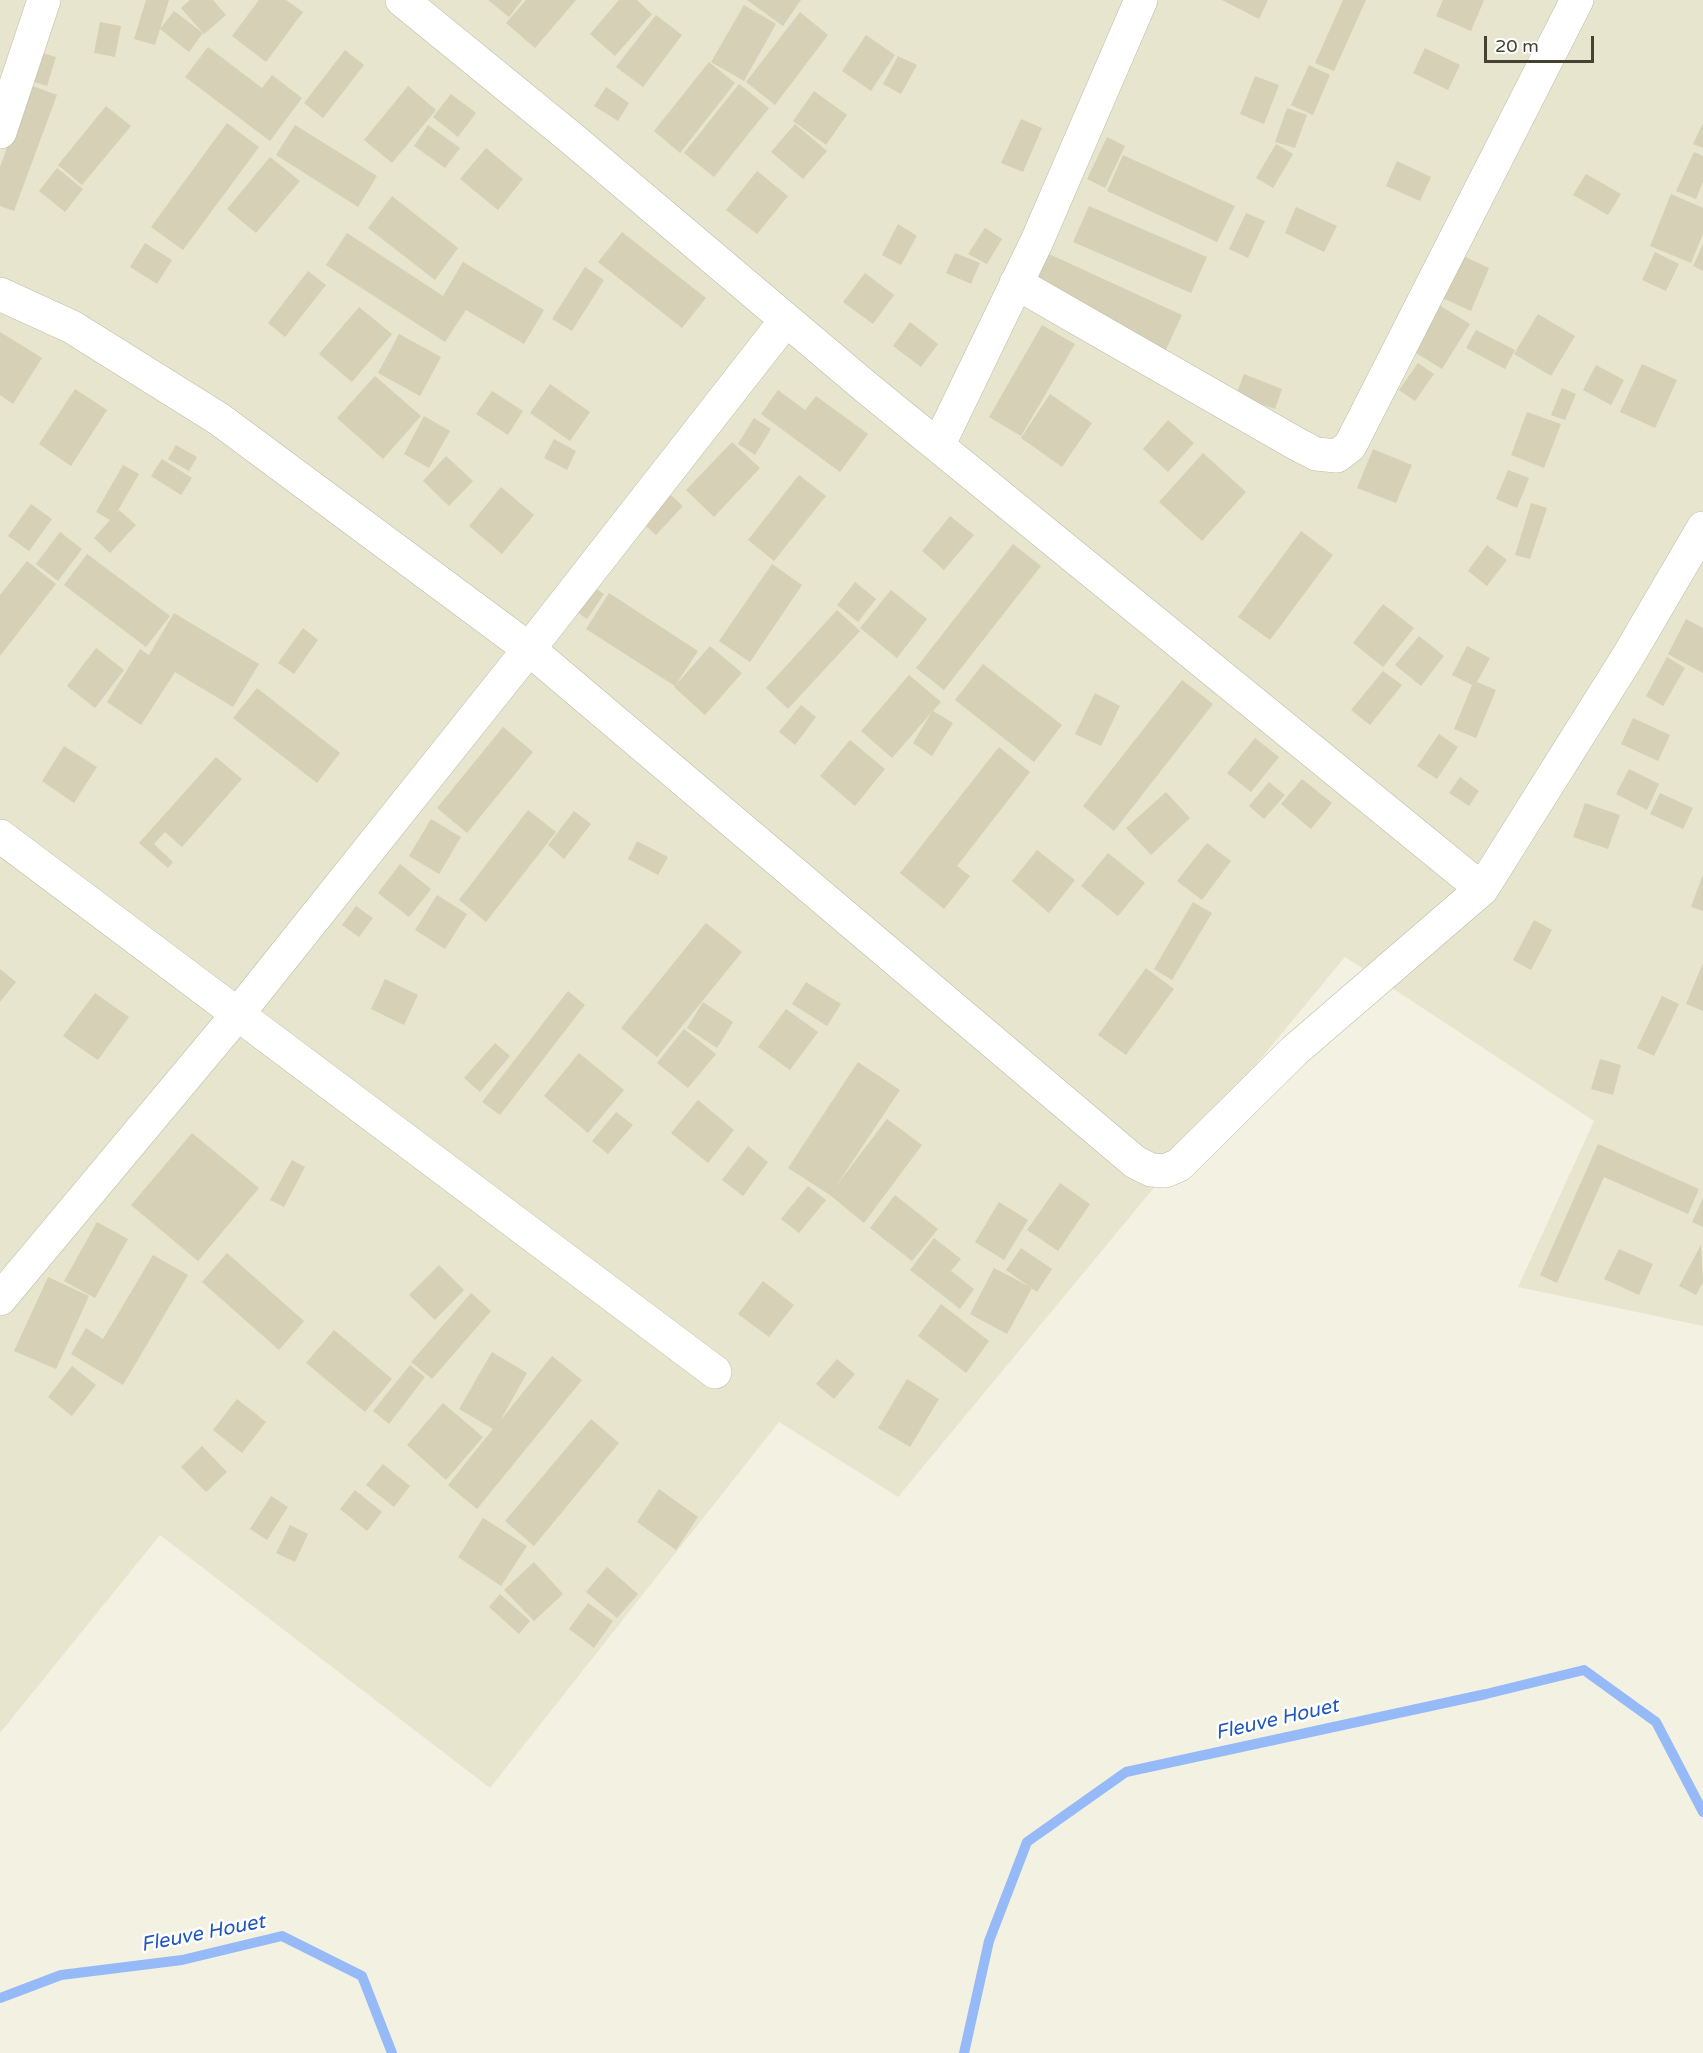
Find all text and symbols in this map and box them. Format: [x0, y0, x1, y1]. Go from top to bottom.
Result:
scale bar [1487, 24, 1596, 62]
text: 20 m [1495, 35, 1539, 57]
water label: Fleuve Houet [1213, 1694, 1341, 1746]
water label: Fleuve Houet [139, 1910, 267, 1958]

